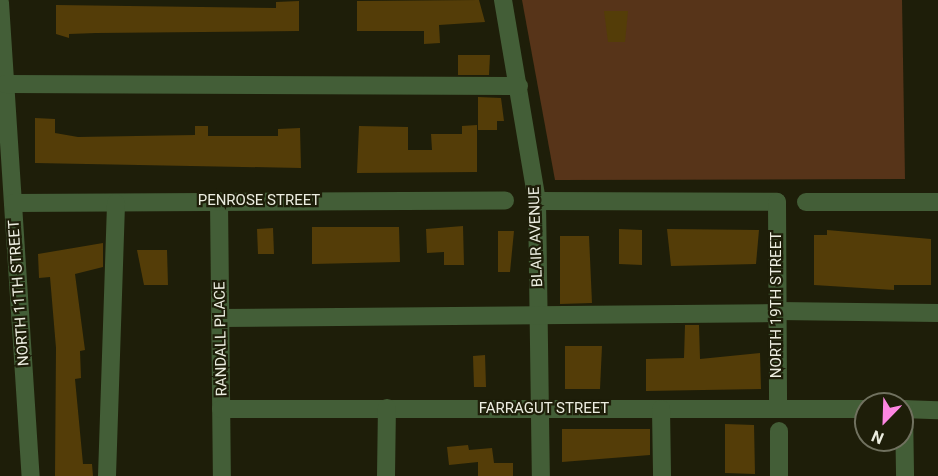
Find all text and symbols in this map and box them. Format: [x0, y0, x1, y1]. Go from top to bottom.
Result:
street label: BLAIR AVENUE [525, 186, 547, 288]
street label: PENROSE STREET [198, 192, 320, 210]
street label: NORTH 11TH STREET [5, 219, 33, 367]
street label: NORTH 19TH STREET [768, 232, 786, 378]
street label: RANDALL PLACE [211, 281, 231, 397]
north arrow [854, 392, 914, 452]
street label: FARRAGUT STREET [479, 400, 609, 418]
text: N [869, 426, 886, 448]

